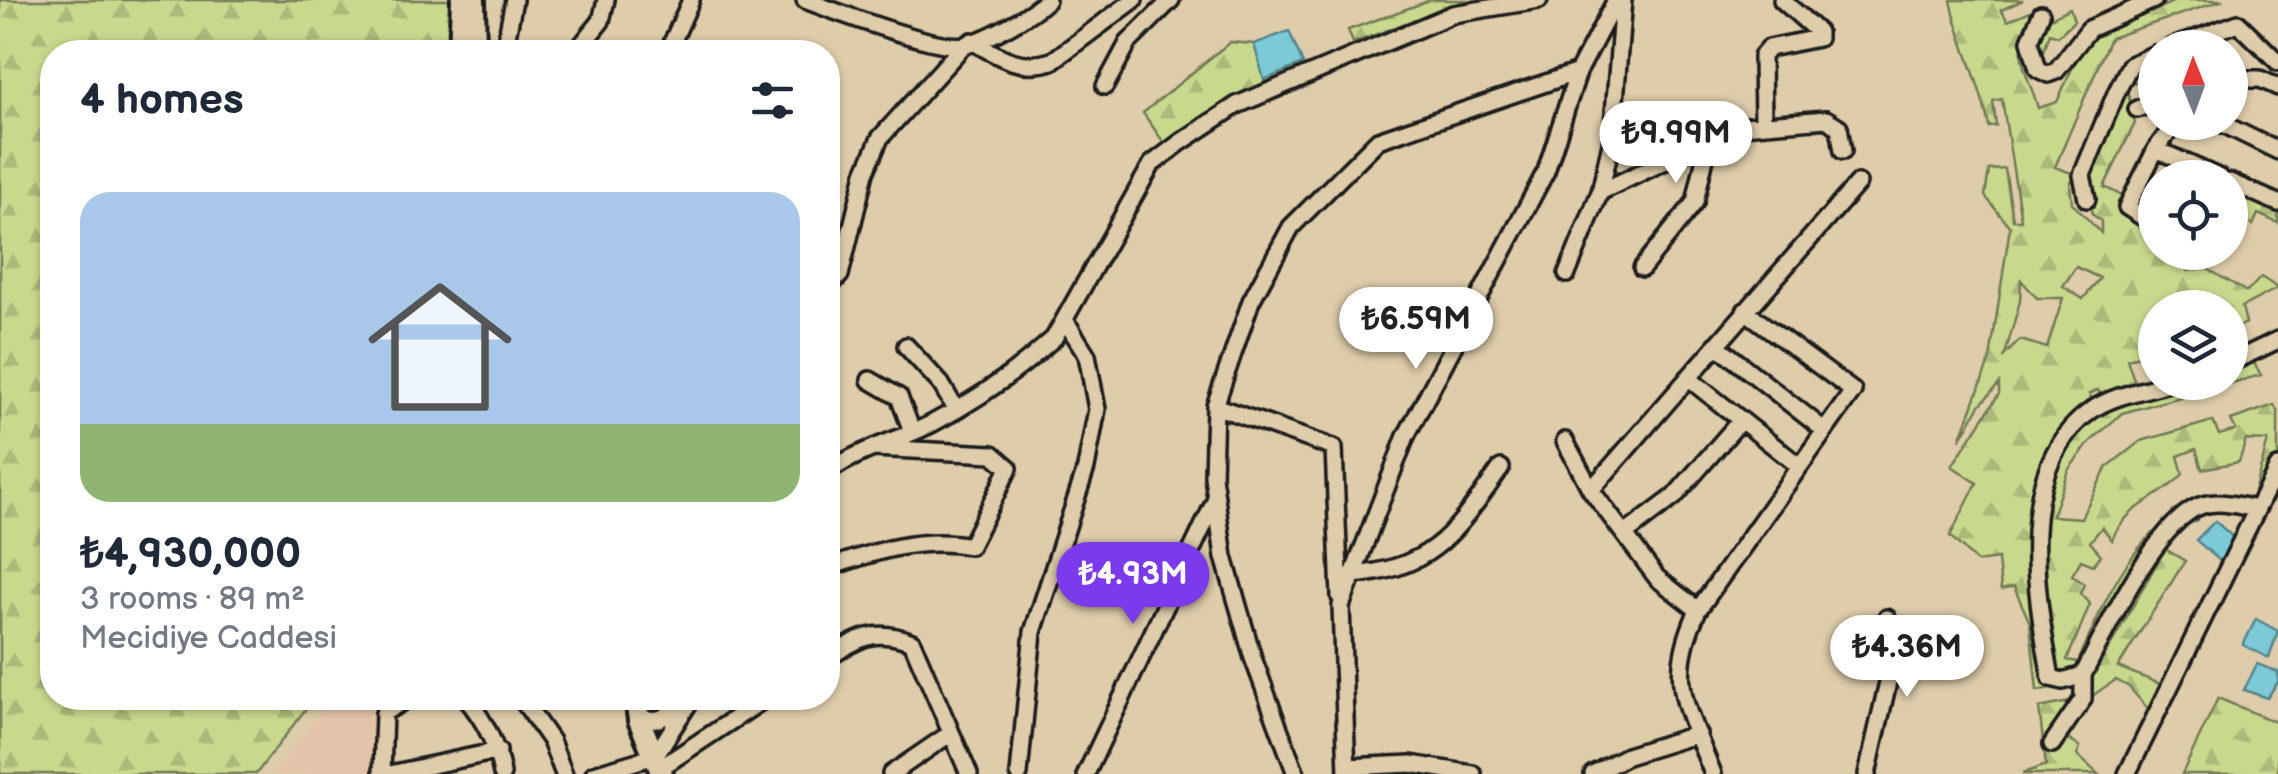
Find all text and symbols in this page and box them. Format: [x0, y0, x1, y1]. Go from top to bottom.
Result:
north arrow [2138, 30, 2248, 140]
map controls [2138, 30, 2248, 400]
icon: filters [745, 73, 800, 128]
text: 4 homes [80, 75, 244, 126]
pin: ₺9.99M [1595, 101, 1757, 186]
text: ₺9.99M [1621, 114, 1731, 153]
button: locate [2138, 160, 2248, 270]
icon: home [350, 257, 530, 437]
pin: ₺6.59M [1335, 287, 1497, 372]
button: layers [2138, 290, 2248, 400]
text: ₺6.59M [1361, 300, 1471, 339]
text: ₺4,930,000 [80, 529, 301, 580]
pin: ₺4.93M [1052, 542, 1214, 627]
text: ₺4.93M [1078, 555, 1188, 594]
text: 3 rooms · 89 m² [80, 580, 305, 619]
pin: ₺4.36M [1826, 615, 1988, 700]
text: Mecidiye Caddesi [80, 619, 337, 658]
text: ₺4.36M [1852, 628, 1962, 667]

